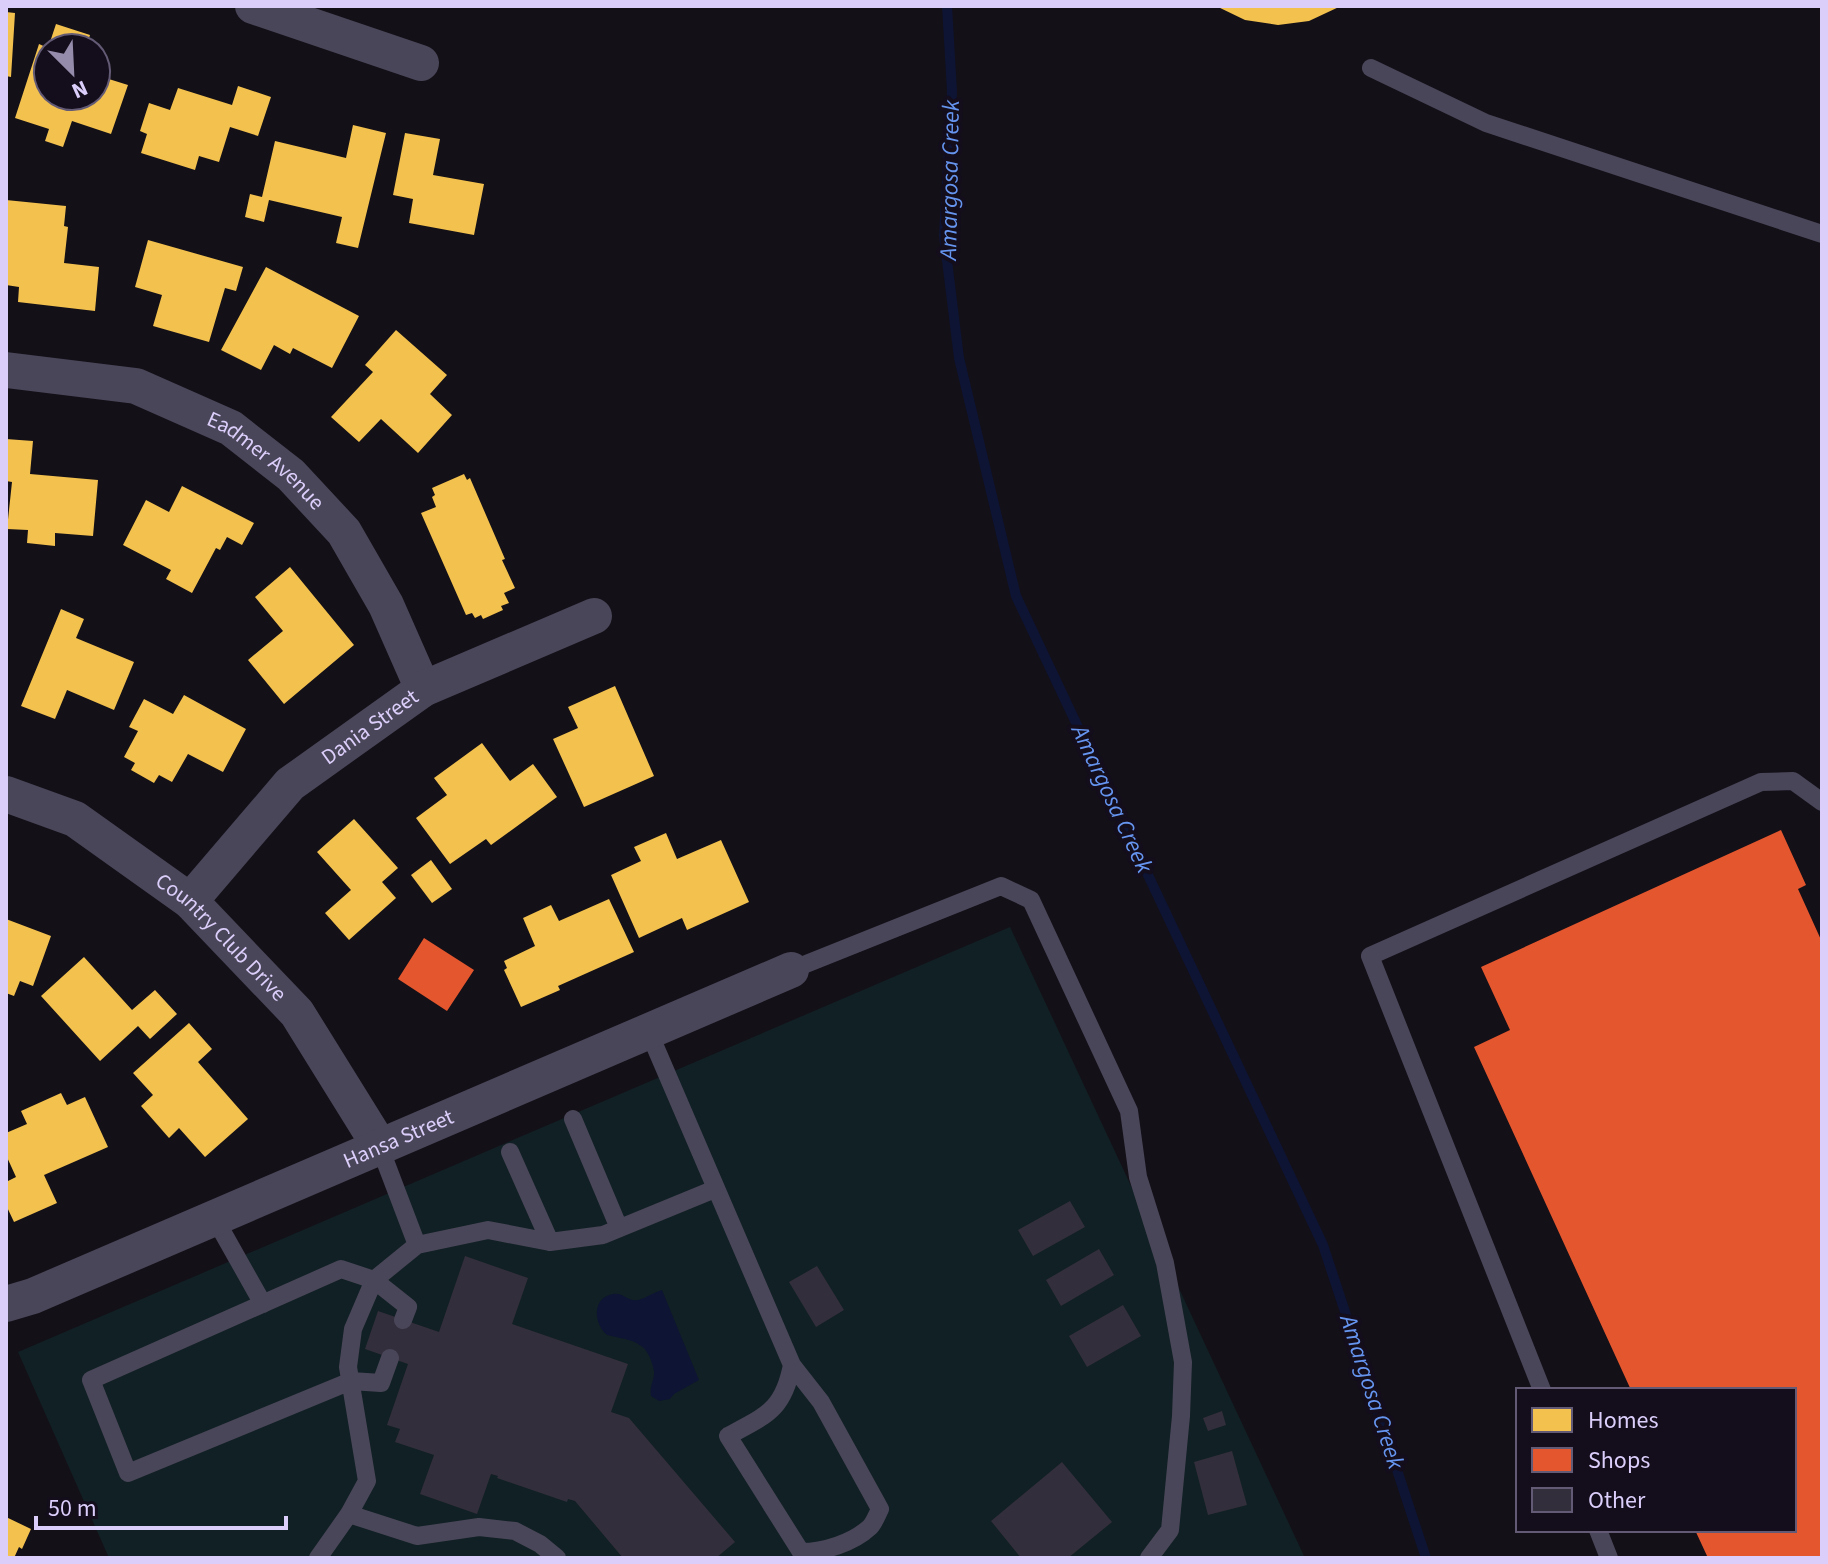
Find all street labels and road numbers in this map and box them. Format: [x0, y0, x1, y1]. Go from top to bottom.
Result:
street label: Eadmer Avenue [202, 403, 332, 517]
street label: Dania Street [315, 681, 425, 773]
street label: Country Club Drive [149, 865, 294, 1009]
street label: Hansa Street [338, 1101, 459, 1177]

